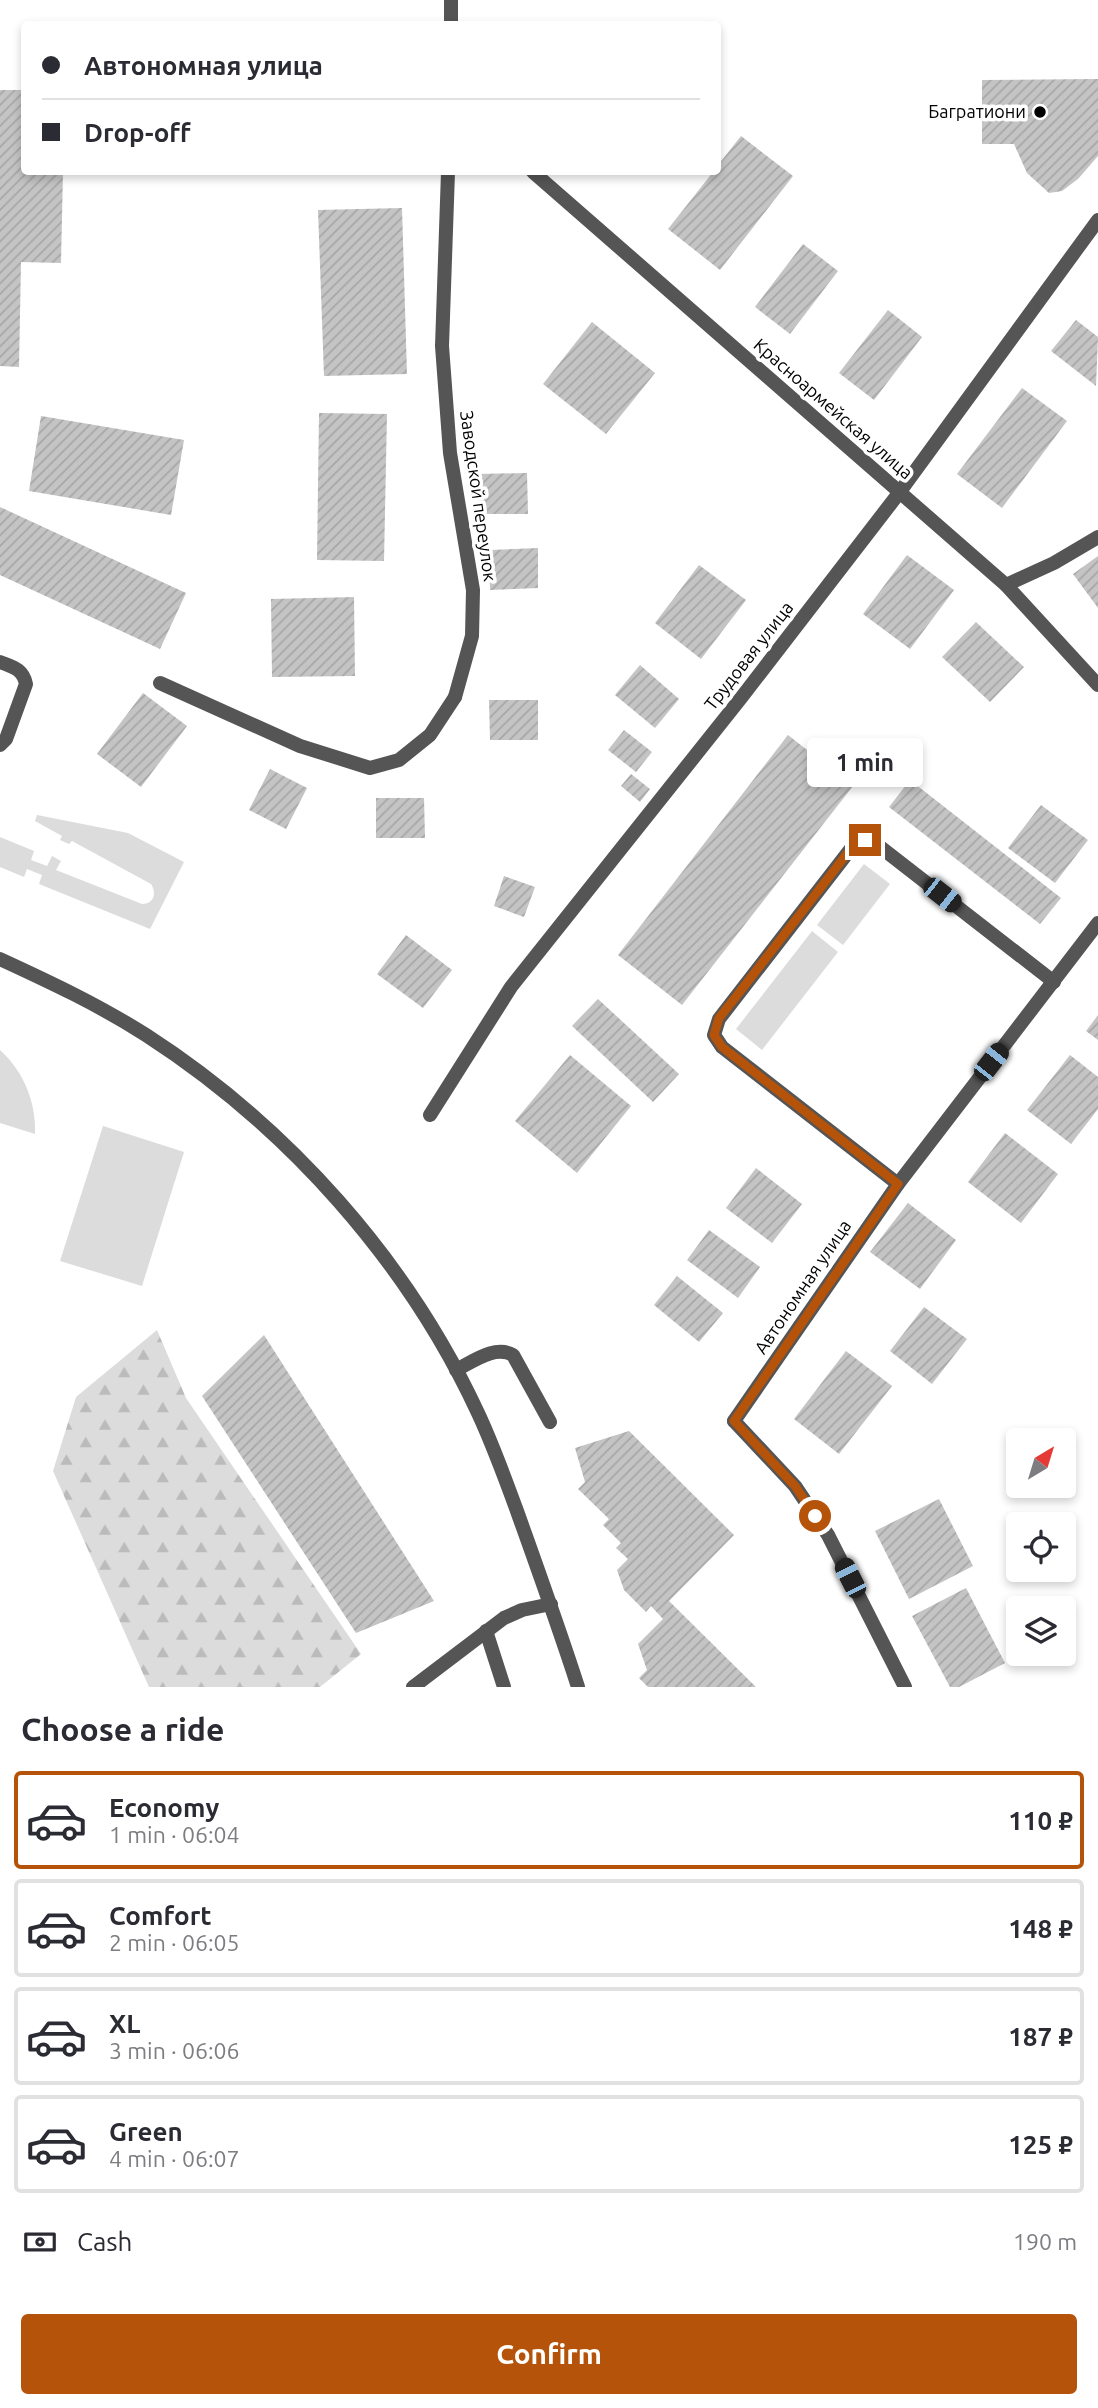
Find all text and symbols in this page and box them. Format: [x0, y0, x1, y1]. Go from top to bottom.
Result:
text: Автономная улица [84, 51, 323, 80]
place label: Багратиони [928, 101, 1026, 121]
marker: Багратиони [1032, 104, 1048, 120]
text: Drop-off [84, 118, 191, 147]
street label: Красноармейская улица [750, 334, 917, 483]
street label: Заводской переулок [457, 409, 501, 583]
street label: Трудовая улица [700, 597, 797, 713]
callout: 1 min [807, 738, 923, 788]
text: 1 min [836, 750, 894, 775]
route end [849, 824, 881, 856]
car [919, 874, 966, 916]
car [970, 1039, 1013, 1085]
street label: Автономная улица [750, 1216, 854, 1357]
north arrow [1006, 1428, 1076, 1498]
map controls [1006, 1428, 1076, 1666]
route start [799, 1500, 831, 1532]
button: locate [1006, 1512, 1076, 1582]
car [832, 1555, 869, 1601]
button: layers [1006, 1596, 1076, 1666]
text: Choose a ride [21, 1711, 224, 1747]
icon: car [25, 1789, 88, 1852]
text: Economy [109, 1793, 219, 1822]
text: 110 ₽ [1008, 1806, 1073, 1835]
text: 1 min · 06:04 [109, 1822, 240, 1847]
icon: car [25, 1897, 88, 1960]
text: Comfort [109, 1901, 212, 1930]
text: 148 ₽ [1008, 1914, 1073, 1943]
text: 2 min · 06:05 [109, 1930, 240, 1955]
icon: car [25, 2005, 88, 2068]
text: XL [109, 2009, 140, 2038]
text: 187 ₽ [1008, 2022, 1073, 2051]
text: 3 min · 06:06 [109, 2038, 240, 2063]
icon: car [25, 2113, 88, 2176]
text: Green [109, 2117, 183, 2146]
text: 125 ₽ [1008, 2130, 1073, 2159]
text: 4 min · 06:07 [109, 2146, 240, 2171]
icon: cash [21, 2223, 59, 2261]
text: Cash [77, 2227, 132, 2256]
text: 190 m [1013, 2229, 1077, 2254]
button: Confirm [21, 2314, 1077, 2394]

